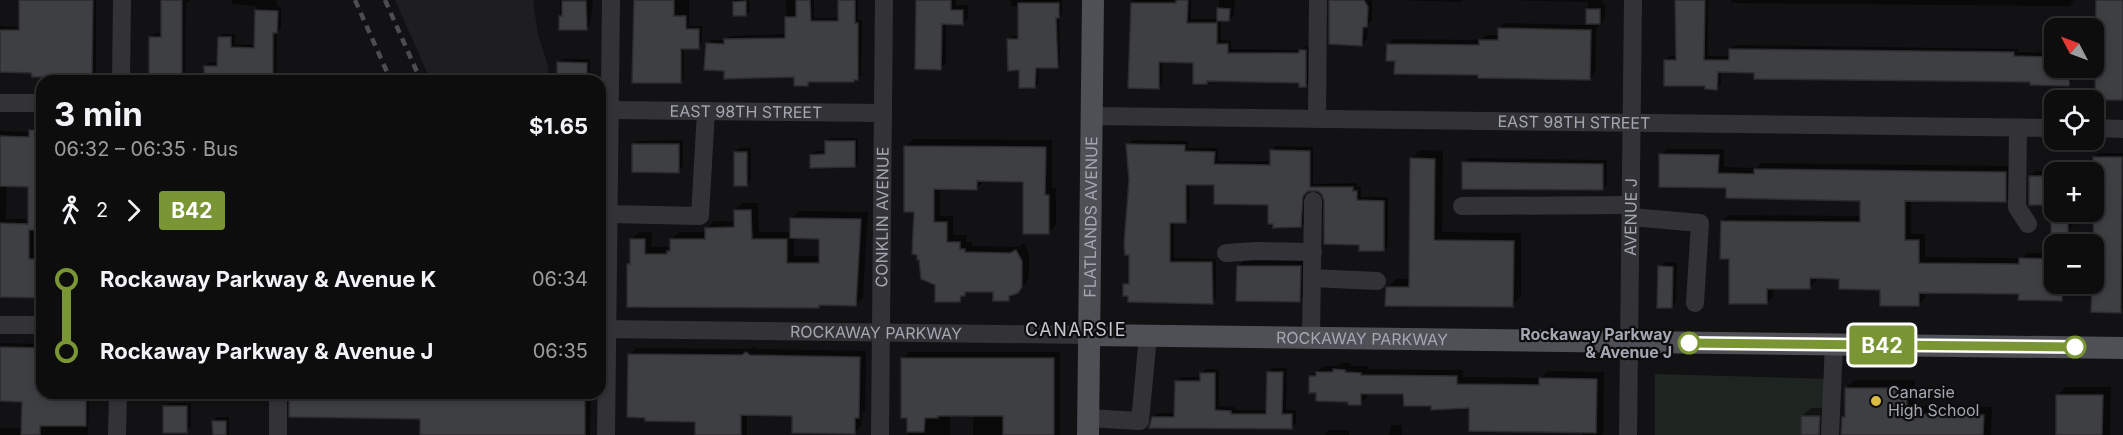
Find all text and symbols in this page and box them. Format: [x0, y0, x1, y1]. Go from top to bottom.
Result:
north arrow [2044, 18, 2104, 78]
map controls [2044, 18, 2104, 294]
button: locate [2044, 90, 2104, 150]
text: 3 min [54, 94, 143, 134]
street label: EAST 98TH STREET [669, 101, 822, 122]
street label: EAST 98TH STREET [1497, 111, 1650, 133]
text: $1.65 [529, 113, 588, 139]
street label: FLATLANDS AVENUE [1080, 136, 1101, 298]
text: 06:32 – 06:35 · Bus [54, 137, 238, 161]
street label: CONKLIN AVENUE [871, 146, 893, 288]
button: + [2044, 162, 2104, 222]
street label: AVENUE J [1620, 178, 1641, 256]
icon: walk [54, 194, 87, 227]
icon: forward [117, 194, 150, 227]
text: 2 [96, 198, 108, 222]
text: B42 [171, 198, 213, 223]
button: − [2044, 234, 2104, 294]
text: Rockaway Parkway & Avenue K [100, 266, 436, 292]
text: 06:34 [532, 267, 588, 291]
district label: CANARSIE [1025, 319, 1127, 340]
street label: ROCKAWAY PARKWAY [790, 321, 962, 343]
place label: Rockaway Parkway & Avenue J [1520, 324, 1672, 362]
line badge: B42 [1848, 326, 1916, 364]
street label: ROCKAWAY PARKWAY [1276, 327, 1448, 350]
marker: Rockaway Parkway & Avenue J [1678, 332, 1700, 354]
text: B42 [1861, 333, 1903, 358]
unlabelled marker [2064, 336, 2086, 358]
text: Rockaway Parkway & Avenue J [100, 338, 433, 364]
text: 06:35 [533, 339, 588, 363]
place label: Canarsie High School [1888, 382, 1979, 420]
marker: Canarsie High School [1869, 394, 1883, 408]

